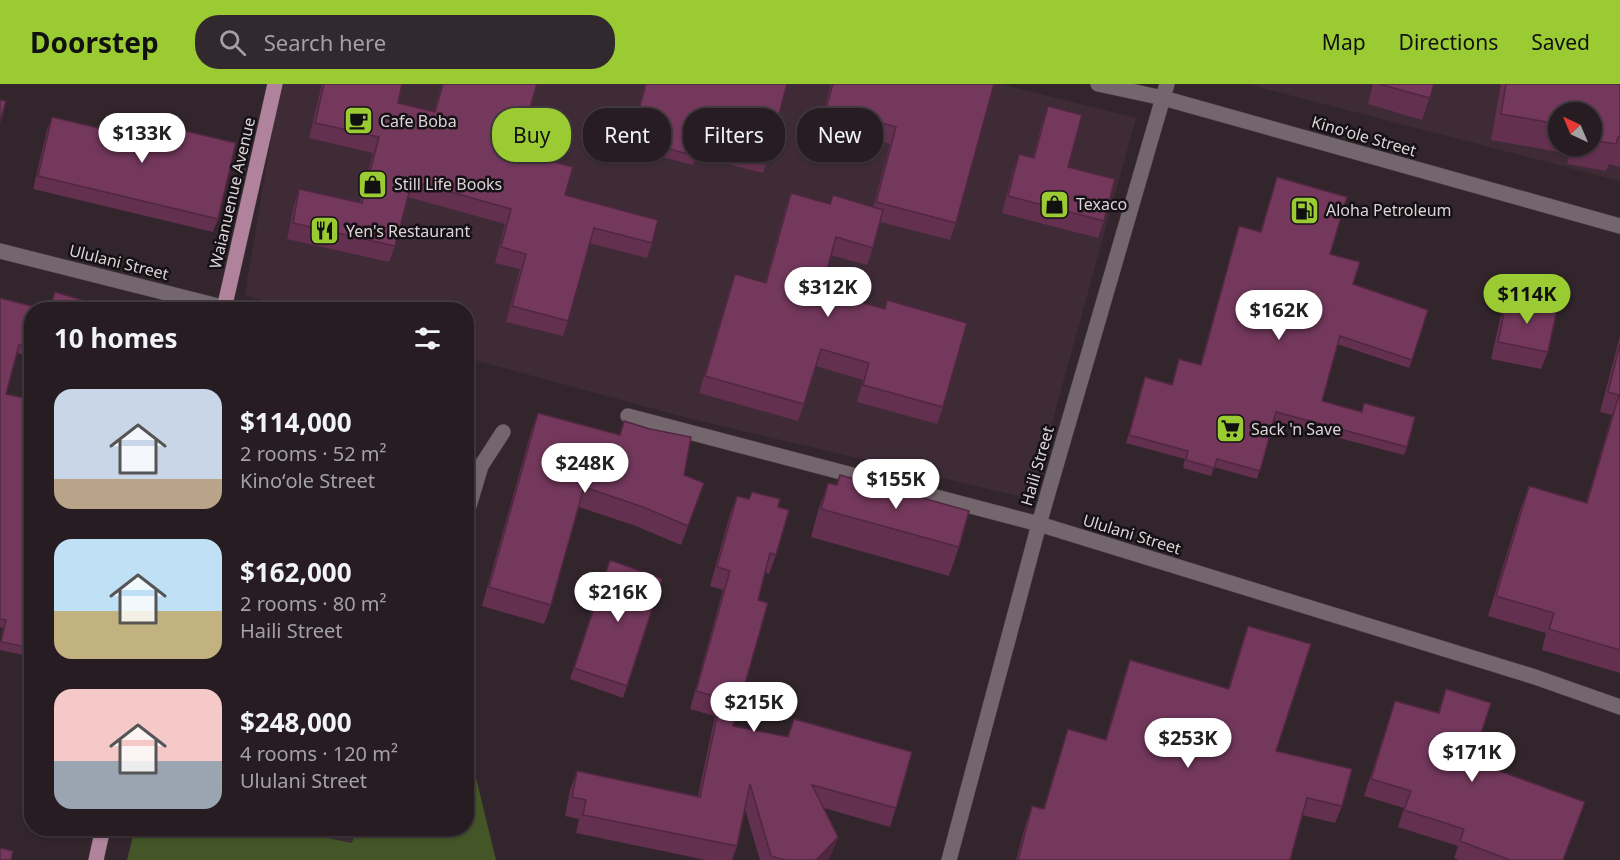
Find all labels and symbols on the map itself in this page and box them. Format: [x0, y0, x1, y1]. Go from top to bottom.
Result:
north arrow [1548, 102, 1602, 156]
cafe icon: Cafe Boba [343, 105, 375, 137]
place label: Cafe Boba [380, 110, 457, 132]
street label: Kinoʻole Street [1309, 111, 1419, 162]
pin: $133K [100, 113, 184, 164]
street label: Waianuenue Avenue [204, 115, 260, 271]
shop icon: Still Life Books [357, 168, 389, 200]
place label: Still Life Books [394, 173, 502, 195]
shop icon: Texaco [1039, 188, 1071, 220]
place label: Texaco [1076, 193, 1127, 215]
fuel station icon: Aloha Petroleum [1289, 194, 1321, 226]
place label: Aloha Petroleum [1326, 199, 1452, 221]
restaurant icon: Yen's Restaurant [309, 215, 341, 247]
place label: Yen's Restaurant [346, 220, 470, 242]
street label: Ululani Street [67, 239, 171, 285]
pin: $312K [786, 267, 870, 318]
pin: $114K [1485, 274, 1569, 325]
pin: $162K [1237, 290, 1321, 341]
supermarket icon: Sack 'n Save [1214, 413, 1246, 445]
place label: Sack 'n Save [1251, 418, 1341, 440]
street label: Haili Street [1015, 423, 1059, 508]
pin: $248K [543, 443, 627, 494]
pin: $155K [854, 459, 938, 510]
street label: Ululani Street [1080, 509, 1184, 559]
pin: $216K [576, 572, 660, 623]
pin: $215K [712, 682, 796, 733]
pin: $253K [1146, 718, 1230, 769]
pin: $171K [1430, 732, 1514, 783]

